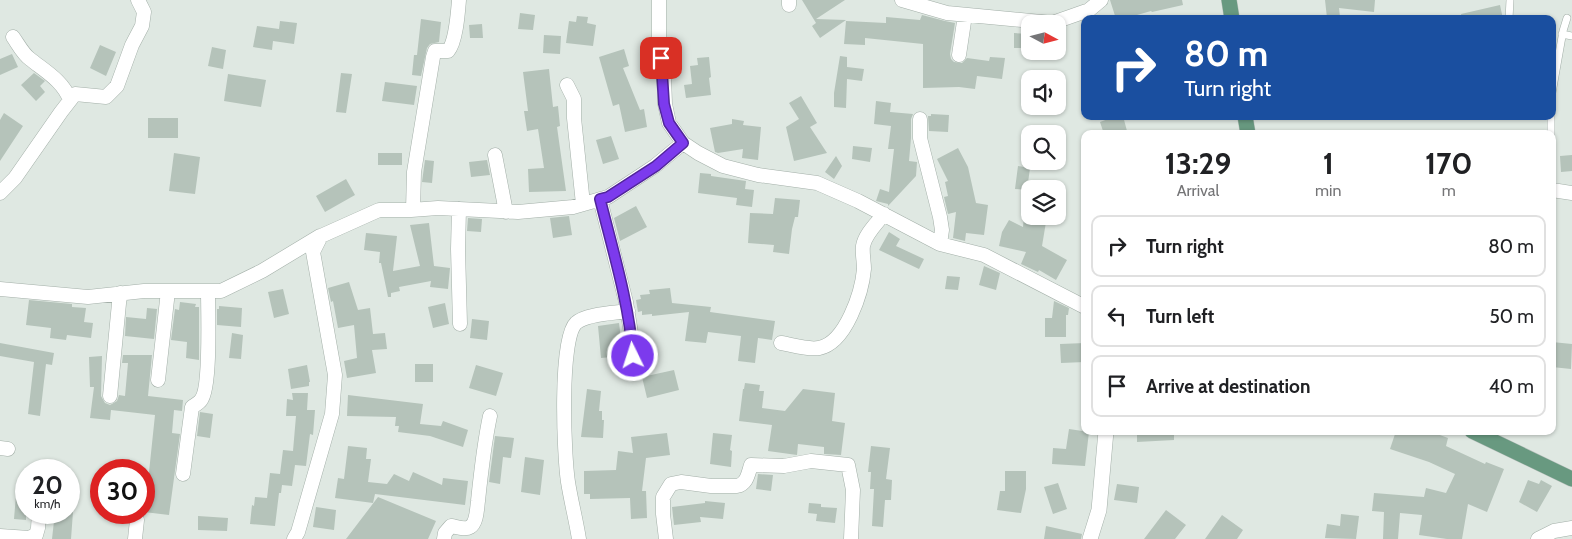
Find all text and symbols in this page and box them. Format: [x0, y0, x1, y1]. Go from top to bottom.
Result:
north arrow [1021, 15, 1066, 60]
map controls [1021, 15, 1066, 225]
text: 80 m [1184, 32, 1268, 75]
icon: right [1101, 35, 1166, 100]
pin [640, 37, 682, 79]
icon: arrive [647, 44, 675, 72]
button: sound [1021, 70, 1066, 115]
text: Turn right [1184, 75, 1271, 102]
button: search [1021, 125, 1066, 170]
text: 13:29 [1165, 145, 1231, 182]
text: 1 [1323, 145, 1334, 182]
text: 170 [1425, 145, 1472, 182]
button: layers [1021, 180, 1066, 225]
text: Arrival [1177, 181, 1219, 200]
text: min [1315, 181, 1341, 200]
text: m [1442, 181, 1456, 200]
icon: right [1103, 232, 1131, 260]
text: Turn right [1146, 235, 1224, 258]
text: 80 m [1488, 235, 1534, 258]
icon: left [1103, 302, 1131, 330]
text: Turn left [1146, 305, 1214, 328]
text: 50 m [1490, 305, 1534, 328]
position arrow [606, 329, 658, 381]
icon: arrive [1103, 372, 1131, 400]
text: Arrive at destination [1146, 375, 1310, 398]
text: 40 m [1489, 375, 1534, 398]
speed limit sign: 30 [90, 459, 155, 524]
text: 20 [32, 470, 63, 500]
text: km/h [34, 496, 61, 511]

